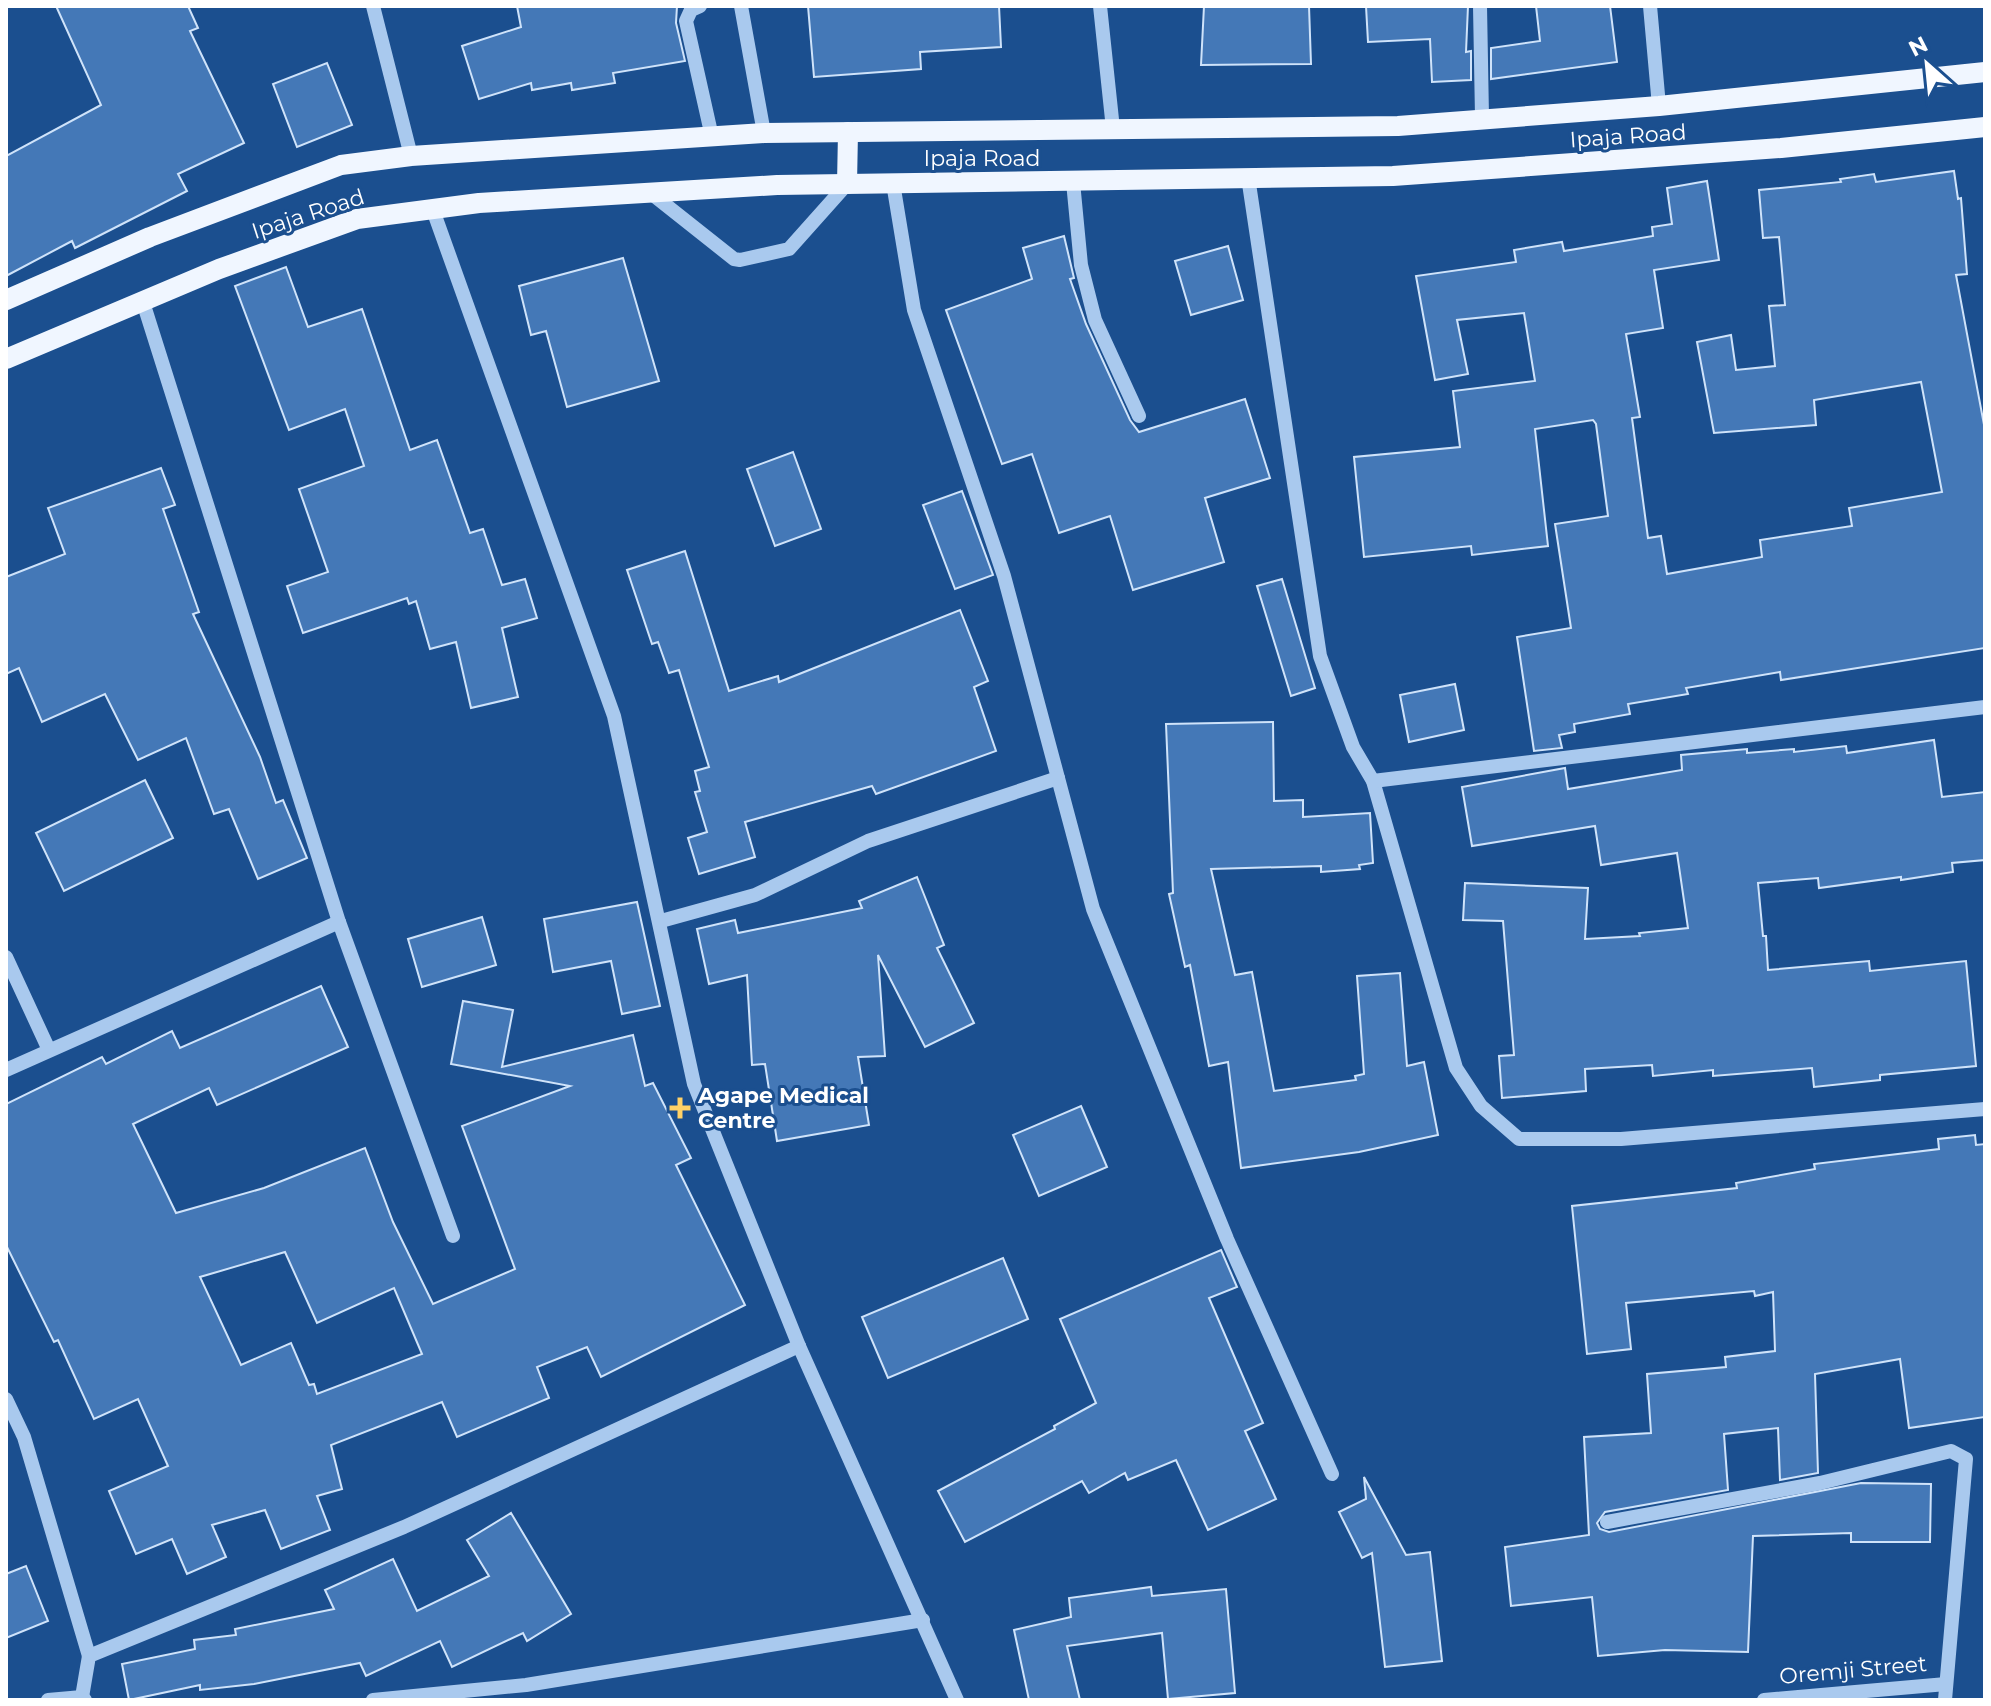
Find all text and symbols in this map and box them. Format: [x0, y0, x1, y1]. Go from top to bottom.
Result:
north arrow [1887, 24, 1967, 104]
text: N [1904, 31, 1932, 63]
street label: Ipaja Road [1569, 118, 1687, 154]
street label: Ipaja Road [924, 145, 1040, 172]
street label: Ipaja Road [248, 183, 368, 245]
place label: Agape Medical Centre [697, 1082, 869, 1134]
marker: Agape Medical Centre [669, 1097, 691, 1119]
street label: Oremji Street [1778, 1650, 1928, 1690]

